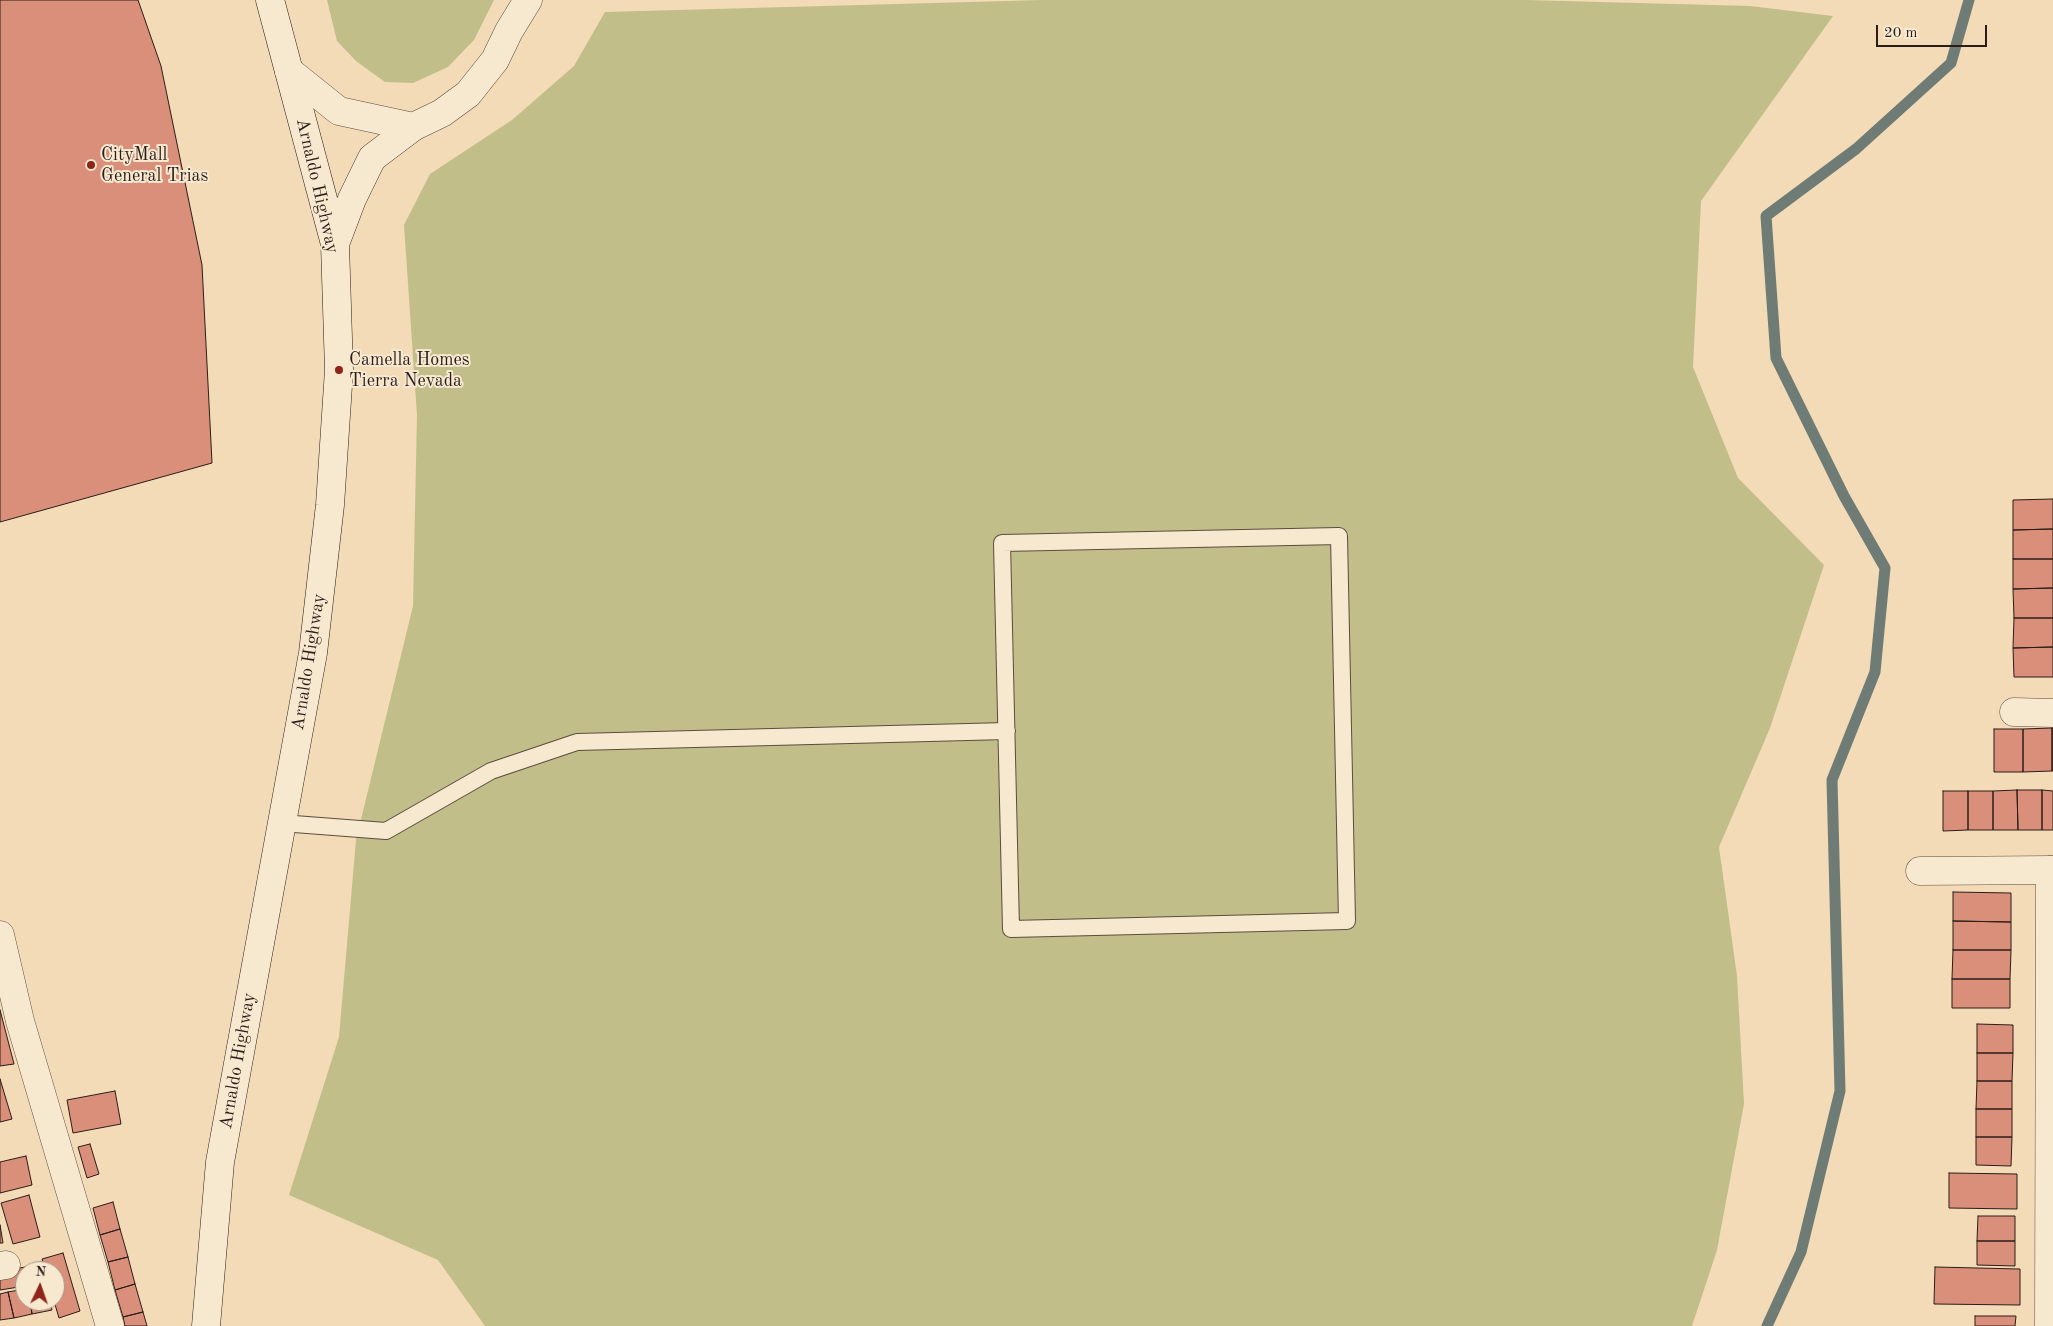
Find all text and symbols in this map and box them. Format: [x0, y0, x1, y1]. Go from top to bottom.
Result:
scale bar [1878, 15, 1989, 47]
text: 20 m [1884, 26, 1918, 41]
street label: Arnaldo Highway [291, 116, 343, 256]
place label: CityMall General Trias [101, 144, 208, 186]
marker: CityMall General Trias [85, 159, 97, 171]
place label: Camella Homes Tierra Nevada [349, 349, 470, 392]
marker: Camella Homes Tierra Nevada [333, 364, 345, 376]
street label: Arnaldo Highway [288, 592, 330, 732]
street label: Arnaldo Highway [215, 991, 261, 1131]
north arrow [15, 1261, 65, 1311]
text: N [35, 1265, 46, 1279]

